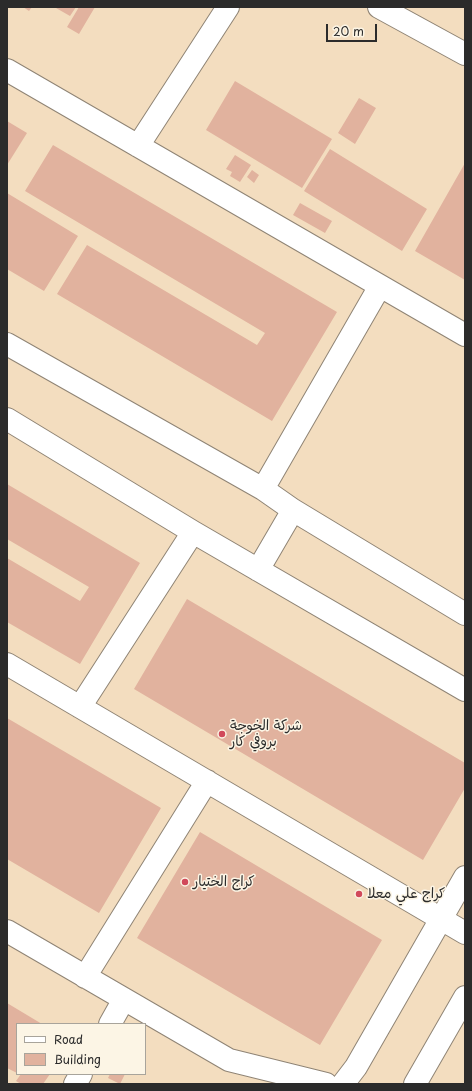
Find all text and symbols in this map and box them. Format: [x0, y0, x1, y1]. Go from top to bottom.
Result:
scale bar [328, 16, 379, 42]
text: 20 m [333, 22, 364, 40]
place label: شركة الخوجة بروفي كار [230, 718, 302, 750]
marker: شركة الخوجة بروفي كار [217, 729, 227, 739]
place label: كراج الختيار [193, 874, 255, 890]
marker: كراج الختيار [180, 877, 190, 887]
place label: كراج علي معلا [367, 886, 445, 902]
marker: كراج علي معلا [354, 889, 364, 899]
legend [16, 1023, 146, 1075]
text: Road [54, 1030, 83, 1048]
text: Building [54, 1050, 101, 1068]

